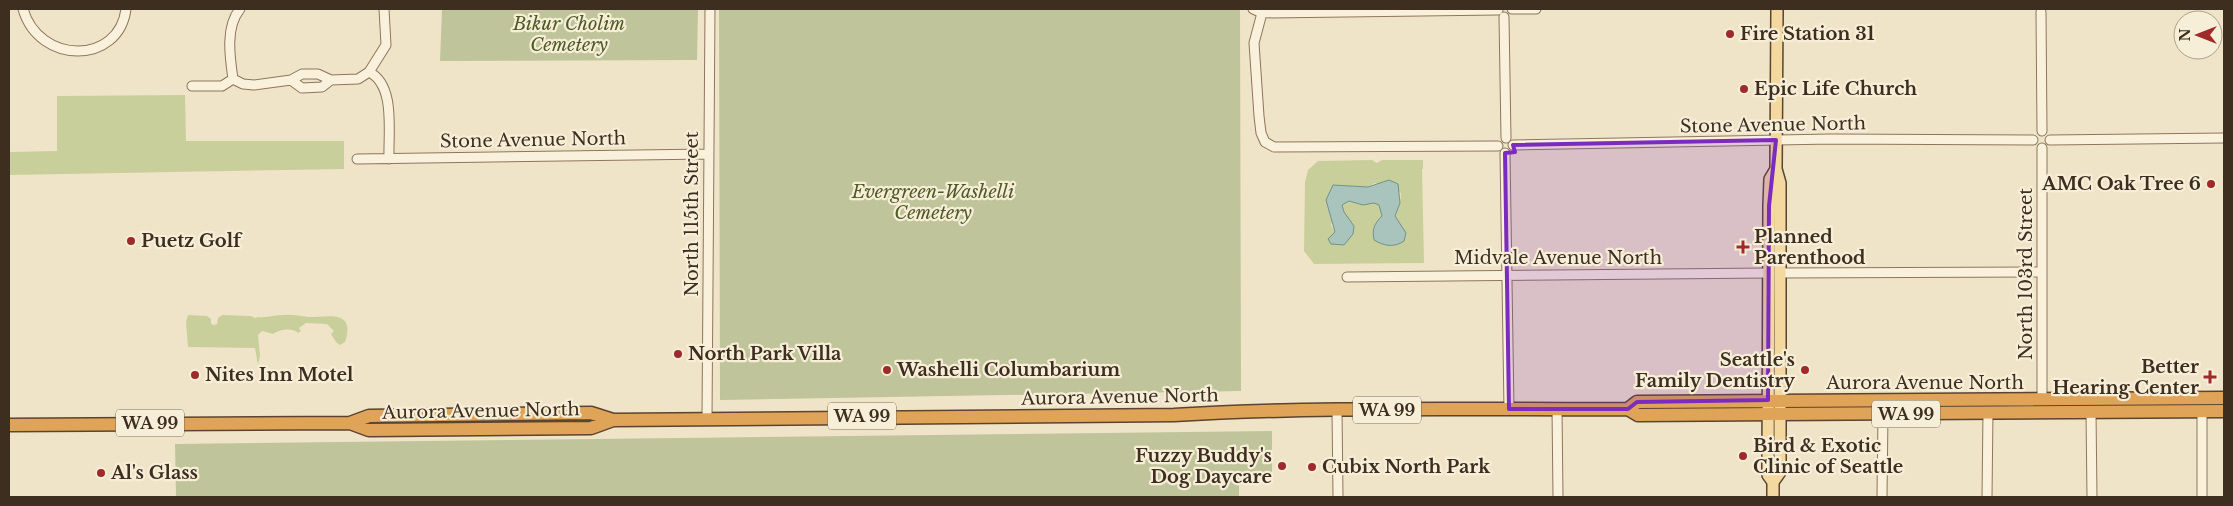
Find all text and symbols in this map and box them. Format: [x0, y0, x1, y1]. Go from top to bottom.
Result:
north arrow [2173, 10, 2223, 60]
park label: Bikur Cholim Cemetery [512, 13, 625, 56]
place label: Fire Station 31 [1740, 23, 1875, 45]
marker: Fire Station 31 [1724, 28, 1736, 40]
text: N [2176, 28, 2194, 42]
place label: Epic Life Church [1754, 78, 1917, 100]
marker: Epic Life Church [1738, 83, 1750, 95]
street label: Stone Avenue North [1680, 112, 1866, 138]
street label: Stone Avenue North [440, 127, 626, 153]
street label: North 115th Street [681, 131, 703, 297]
place label: AMC Oak Tree 6 [2041, 173, 2201, 195]
marker: AMC Oak Tree 6 [2205, 178, 2217, 190]
park label: Evergreen-Washelli Cemetery [851, 181, 1015, 224]
street label: North 103rd Street [2015, 188, 2037, 360]
place label: Planned Parenthood [1754, 226, 1866, 269]
place label: Puetz Golf [141, 230, 243, 252]
marker: Puetz Golf [125, 235, 137, 247]
marker: Planned Parenthood [1736, 240, 1750, 254]
street label: Midvale Avenue North [1454, 247, 1662, 269]
place label: North Park Villa [688, 343, 842, 365]
marker: North Park Villa [672, 348, 684, 360]
place label: Seattle's Family Dentistry [1635, 349, 1795, 392]
place label: Better Hearing Center [2053, 356, 2199, 399]
place label: Washelli Columbarium [896, 359, 1120, 381]
place label: Nites Inn Motel [205, 364, 354, 386]
marker: Washelli Columbarium [881, 364, 893, 376]
marker: Seattle's Family Dentistry [1799, 364, 1811, 376]
marker: Nites Inn Motel [189, 369, 201, 381]
marker: Better Hearing Center [2203, 370, 2217, 384]
street label: Aurora Avenue North [1825, 372, 2024, 394]
street label: Aurora Avenue North [1020, 384, 1219, 410]
road number: WA 99 [1353, 396, 1421, 424]
street label: Aurora Avenue North [381, 398, 580, 424]
road number: WA 99 [1872, 400, 1940, 428]
road number: WA 99 [828, 402, 896, 430]
road number: WA 99 [116, 409, 184, 436]
place label: Bird & Exotic Clinic of Seattle [1753, 435, 1903, 478]
place label: Fuzzy Buddy's Dog Daycare [1135, 445, 1272, 488]
marker: Bird & Exotic Clinic of Seattle [1737, 450, 1749, 462]
place label: Cubix North Park [1322, 456, 1491, 478]
marker: Fuzzy Buddy's Dog Daycare [1276, 460, 1288, 472]
marker: Cubix North Park [1306, 461, 1318, 473]
place label: Al's Glass [110, 462, 198, 484]
marker: Al's Glass [95, 467, 107, 479]

